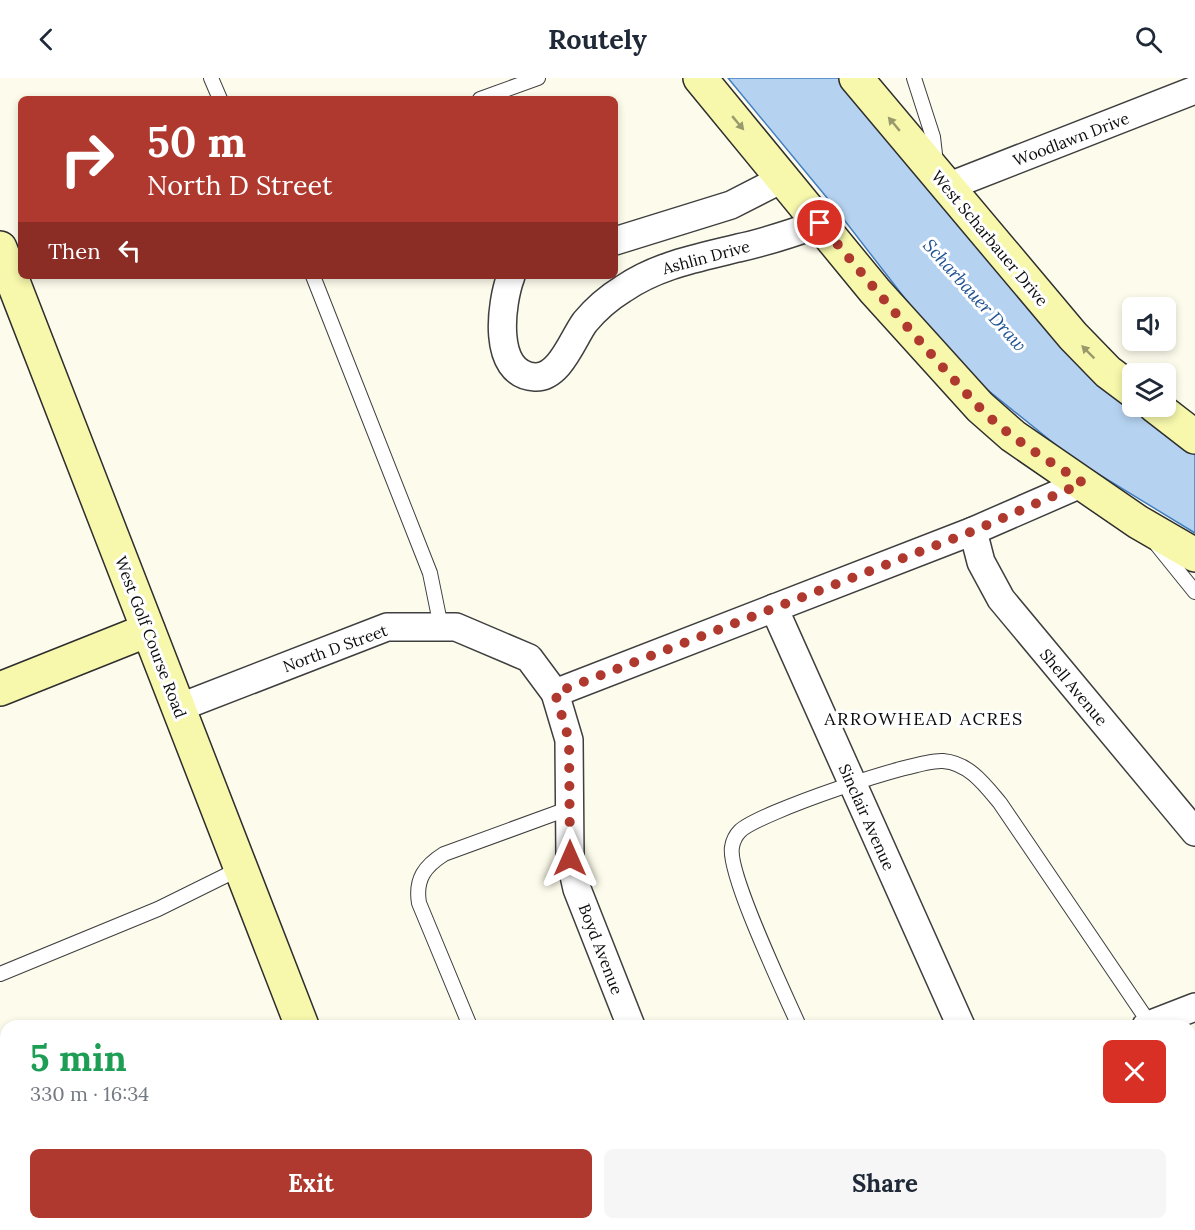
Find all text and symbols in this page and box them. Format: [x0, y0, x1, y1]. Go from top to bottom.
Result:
text: Routely [548, 22, 647, 56]
icon: back [30, 23, 63, 56]
icon: search [1132, 23, 1165, 56]
street label: Woodlawn Drive [1010, 108, 1132, 170]
text: 50 m [147, 115, 246, 169]
one-way arrow [731, 115, 744, 131]
one-way arrow [888, 116, 900, 131]
icon: right [48, 120, 126, 198]
street label: West Scharbauer Drive [927, 166, 1053, 310]
text: North D Street [147, 168, 332, 202]
pin [794, 197, 845, 248]
icon: arrive [803, 206, 836, 239]
icon: left [113, 234, 146, 267]
water label: Scharbauer Draw [918, 234, 1032, 356]
street label: Ashlin Drive [659, 236, 752, 279]
text: Then [48, 237, 101, 265]
map controls [1122, 297, 1176, 417]
button: sound [1122, 297, 1176, 351]
one-way arrow [1082, 345, 1096, 359]
button: layers [1122, 363, 1176, 417]
street label: West Golf Course Road [111, 553, 191, 721]
street label: North D Street [280, 620, 391, 676]
street label: Shell Avenue [1036, 644, 1112, 730]
district label: ARROWHEAD ACRES [823, 707, 1024, 730]
street label: Sinclair Avenue [835, 761, 899, 874]
position arrow [538, 826, 602, 890]
street label: Boyd Avenue [575, 901, 628, 997]
text: 5 min [30, 1035, 127, 1081]
button: close [1103, 1040, 1166, 1103]
text: 330 m · 16:34 [30, 1081, 149, 1106]
button: Exit [30, 1149, 592, 1218]
button: Share [604, 1149, 1166, 1218]

